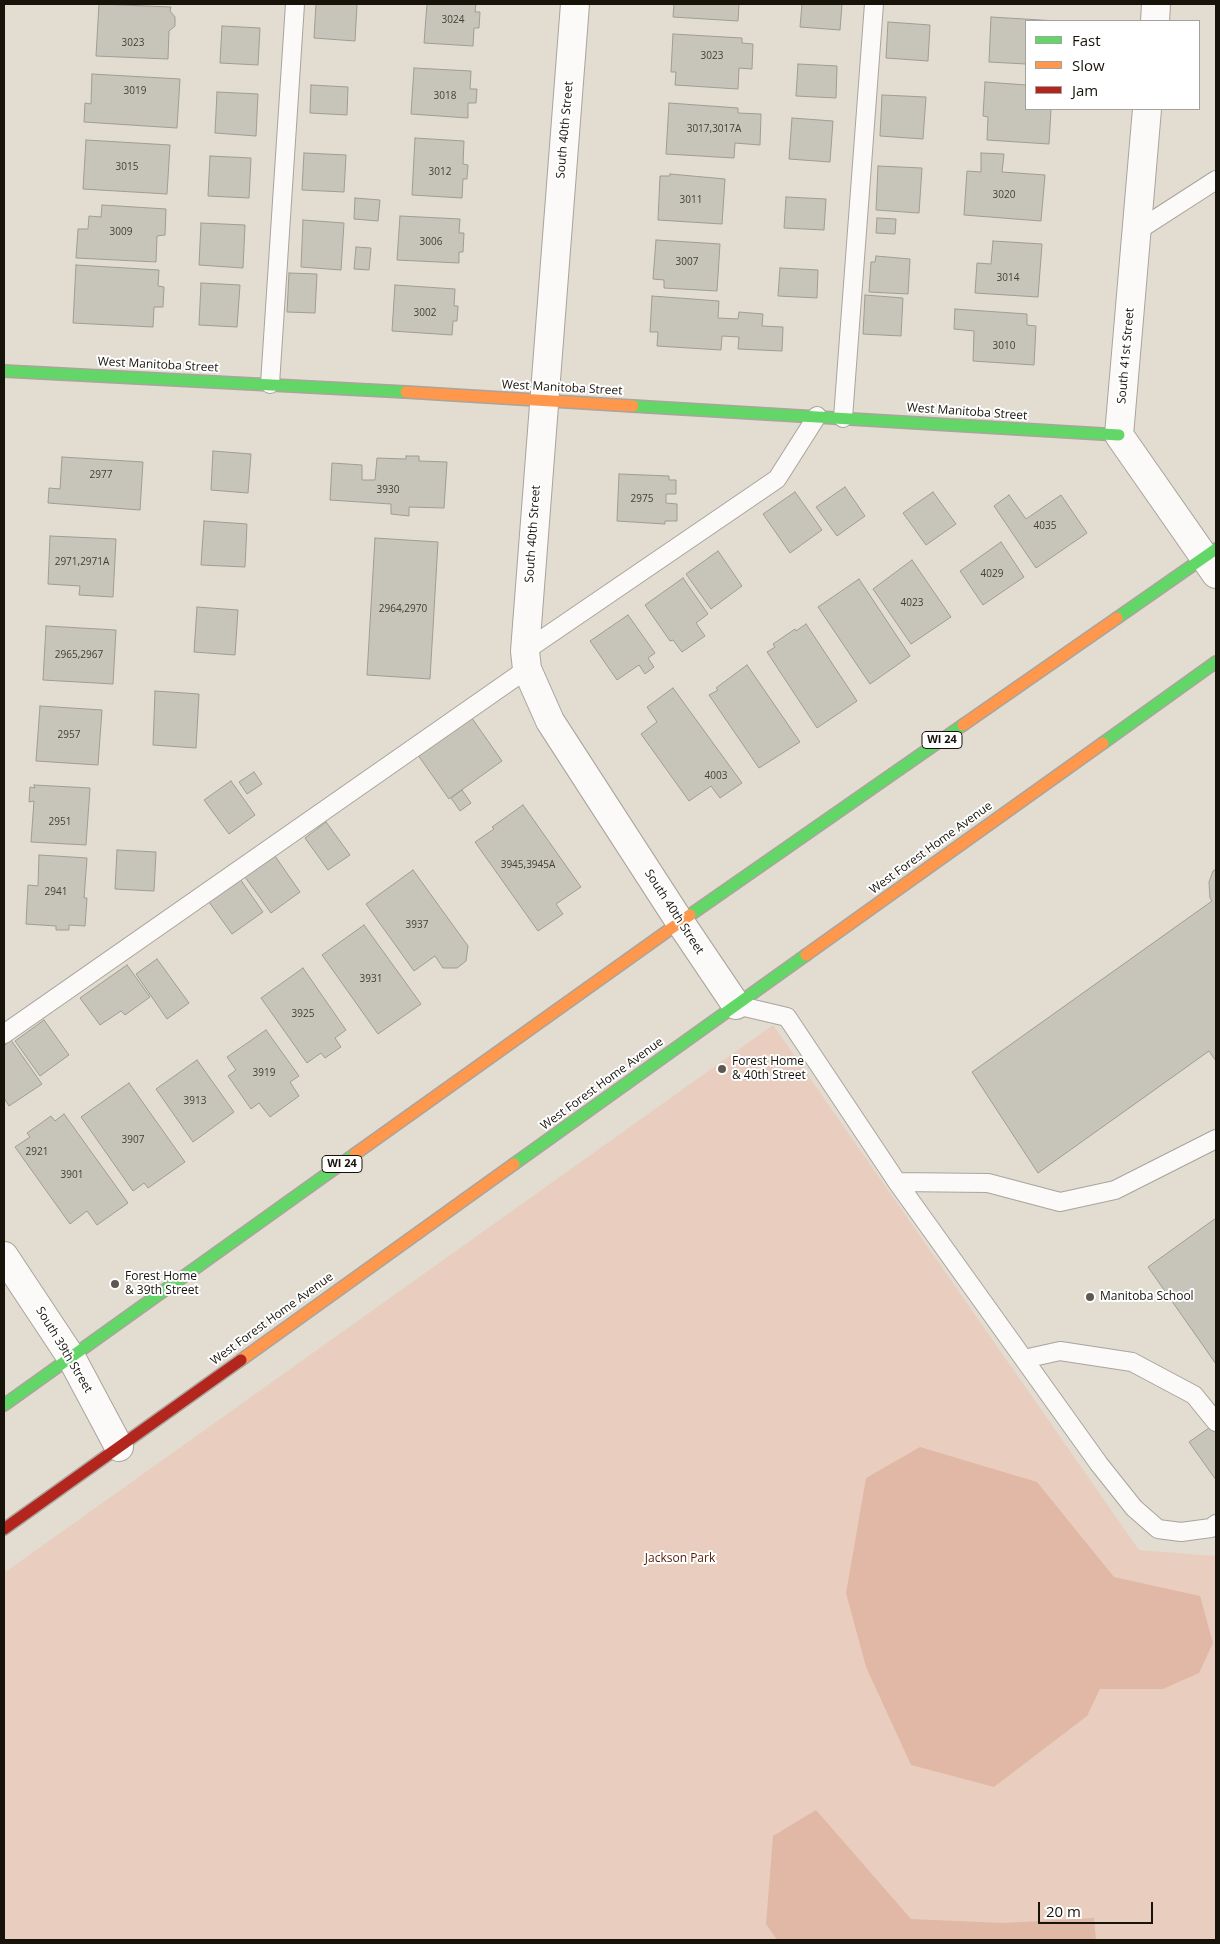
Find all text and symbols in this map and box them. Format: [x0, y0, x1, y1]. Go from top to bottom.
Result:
house number: 3024 [442, 14, 464, 26]
legend [1025, 20, 1200, 110]
text: Fast [1072, 30, 1101, 50]
house number: 3023 [122, 37, 144, 49]
house number: 3023 [701, 50, 723, 62]
text: Slow [1072, 55, 1105, 75]
text: Jam [1072, 80, 1098, 100]
street label: South 40th Street [554, 81, 576, 179]
house number: 3019 [124, 85, 146, 97]
house number: 3018 [434, 90, 456, 102]
house number: 3017,3017A [687, 123, 741, 135]
house number: 3015 [116, 161, 138, 173]
house number: 3012 [429, 166, 451, 178]
house number: 3020 [993, 189, 1015, 201]
house number: 3011 [680, 194, 702, 206]
house number: 3009 [110, 226, 132, 238]
house number: 3006 [420, 236, 442, 248]
house number: 3007 [676, 256, 698, 268]
house number: 3014 [997, 272, 1019, 284]
house number: 3002 [414, 307, 436, 319]
street label: South 41st Street [1115, 307, 1137, 405]
house number: 3010 [993, 340, 1015, 352]
street label: West Manitoba Street [97, 355, 219, 375]
street label: West Manitoba Street [501, 378, 623, 398]
street label: West Manitoba Street [906, 401, 1028, 423]
house number: 2977 [90, 469, 112, 481]
house number: 3930 [377, 484, 399, 496]
street label: South 40th Street [522, 485, 544, 583]
house number: 2975 [631, 493, 653, 505]
house number: 4035 [1034, 520, 1056, 532]
house number: 2971,2971A [55, 556, 109, 568]
house number: 4029 [981, 568, 1003, 580]
house number: 4023 [901, 597, 923, 609]
house number: 2964,2970 [379, 603, 427, 615]
house number: 2965,2967 [55, 649, 103, 661]
house number: 2957 [58, 729, 80, 741]
road number: WI 24 [922, 732, 962, 748]
house number: 4003 [705, 770, 727, 782]
street label: West Forest Home Avenue [867, 799, 995, 897]
house number: 2951 [49, 816, 71, 828]
house number: 3945,3945A [501, 859, 555, 871]
street label: South 40th Street [641, 867, 707, 957]
house number: 2941 [45, 886, 67, 898]
house number: 3937 [406, 919, 428, 931]
house number: 3931 [360, 973, 382, 985]
house number: 3925 [292, 1008, 314, 1020]
street label: West Forest Home Avenue [538, 1035, 666, 1133]
place label: Forest Home & 40th Street [732, 1055, 806, 1083]
marker: Forest Home & 40th Street [716, 1063, 728, 1075]
house number: 3919 [253, 1067, 275, 1079]
house number: 3913 [184, 1095, 206, 1107]
house number: 3907 [122, 1134, 144, 1146]
house number: 2921 [26, 1146, 48, 1158]
road number: WI 24 [322, 1156, 362, 1172]
house number: 3901 [61, 1169, 83, 1181]
place label: Forest Home & 39th Street [125, 1270, 199, 1298]
street label: West Forest Home Avenue [208, 1270, 336, 1368]
marker: Forest Home & 39th Street [109, 1278, 121, 1290]
place label: Manitoba School [1100, 1290, 1194, 1304]
marker: Manitoba School [1084, 1291, 1096, 1303]
street label: South 39th Street [33, 1304, 95, 1396]
park label: Jackson Park [645, 1552, 715, 1566]
scale bar [1040, 1892, 1155, 1924]
text: 20 m [1046, 1901, 1081, 1921]

